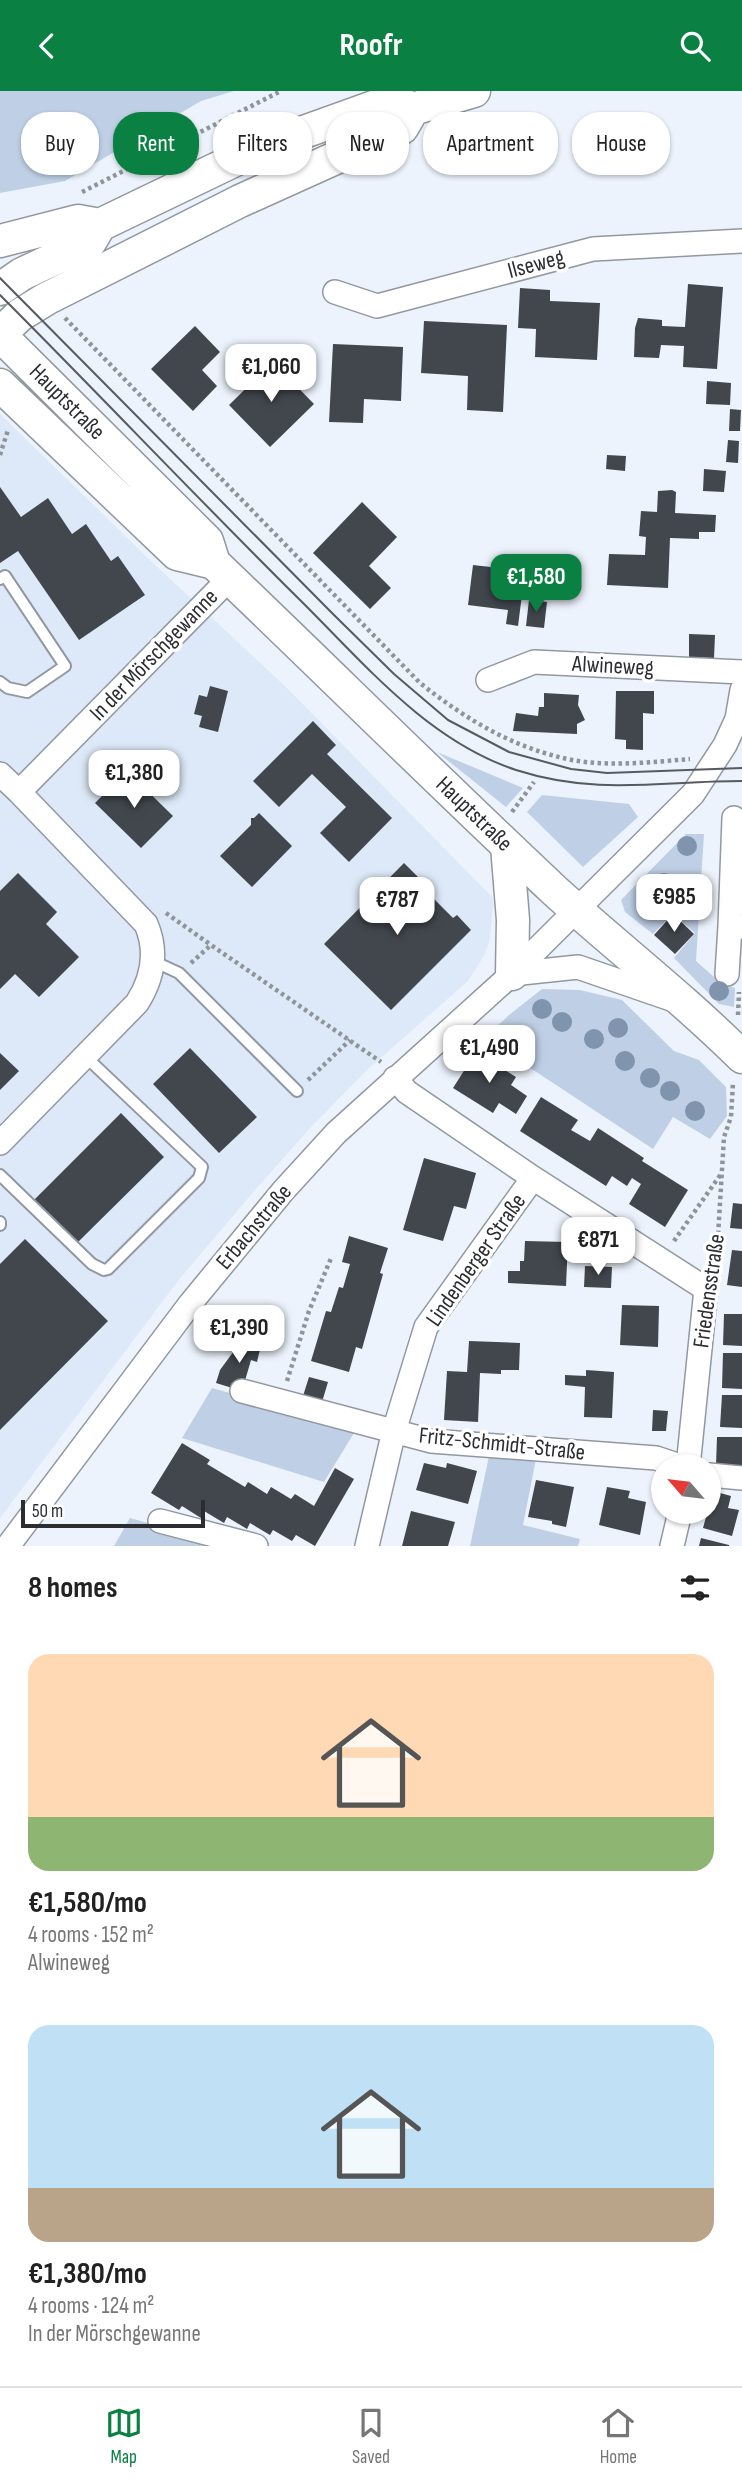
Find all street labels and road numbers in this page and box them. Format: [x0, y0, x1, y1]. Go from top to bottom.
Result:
street label: Ilseweg [505, 243, 567, 285]
street label: Hauptstraße [23, 358, 111, 446]
street label: In der Mörschgewanne [84, 583, 224, 727]
street label: Alwineweg [570, 650, 655, 682]
street label: Hauptstraße [430, 771, 518, 857]
street label: Erbachstraße [210, 1179, 298, 1275]
street label: Lindenberger Straße [420, 1188, 532, 1332]
street label: Friedensstraße [687, 1232, 731, 1350]
street label: Fritz-Schmidt-Straße [418, 1421, 586, 1467]

